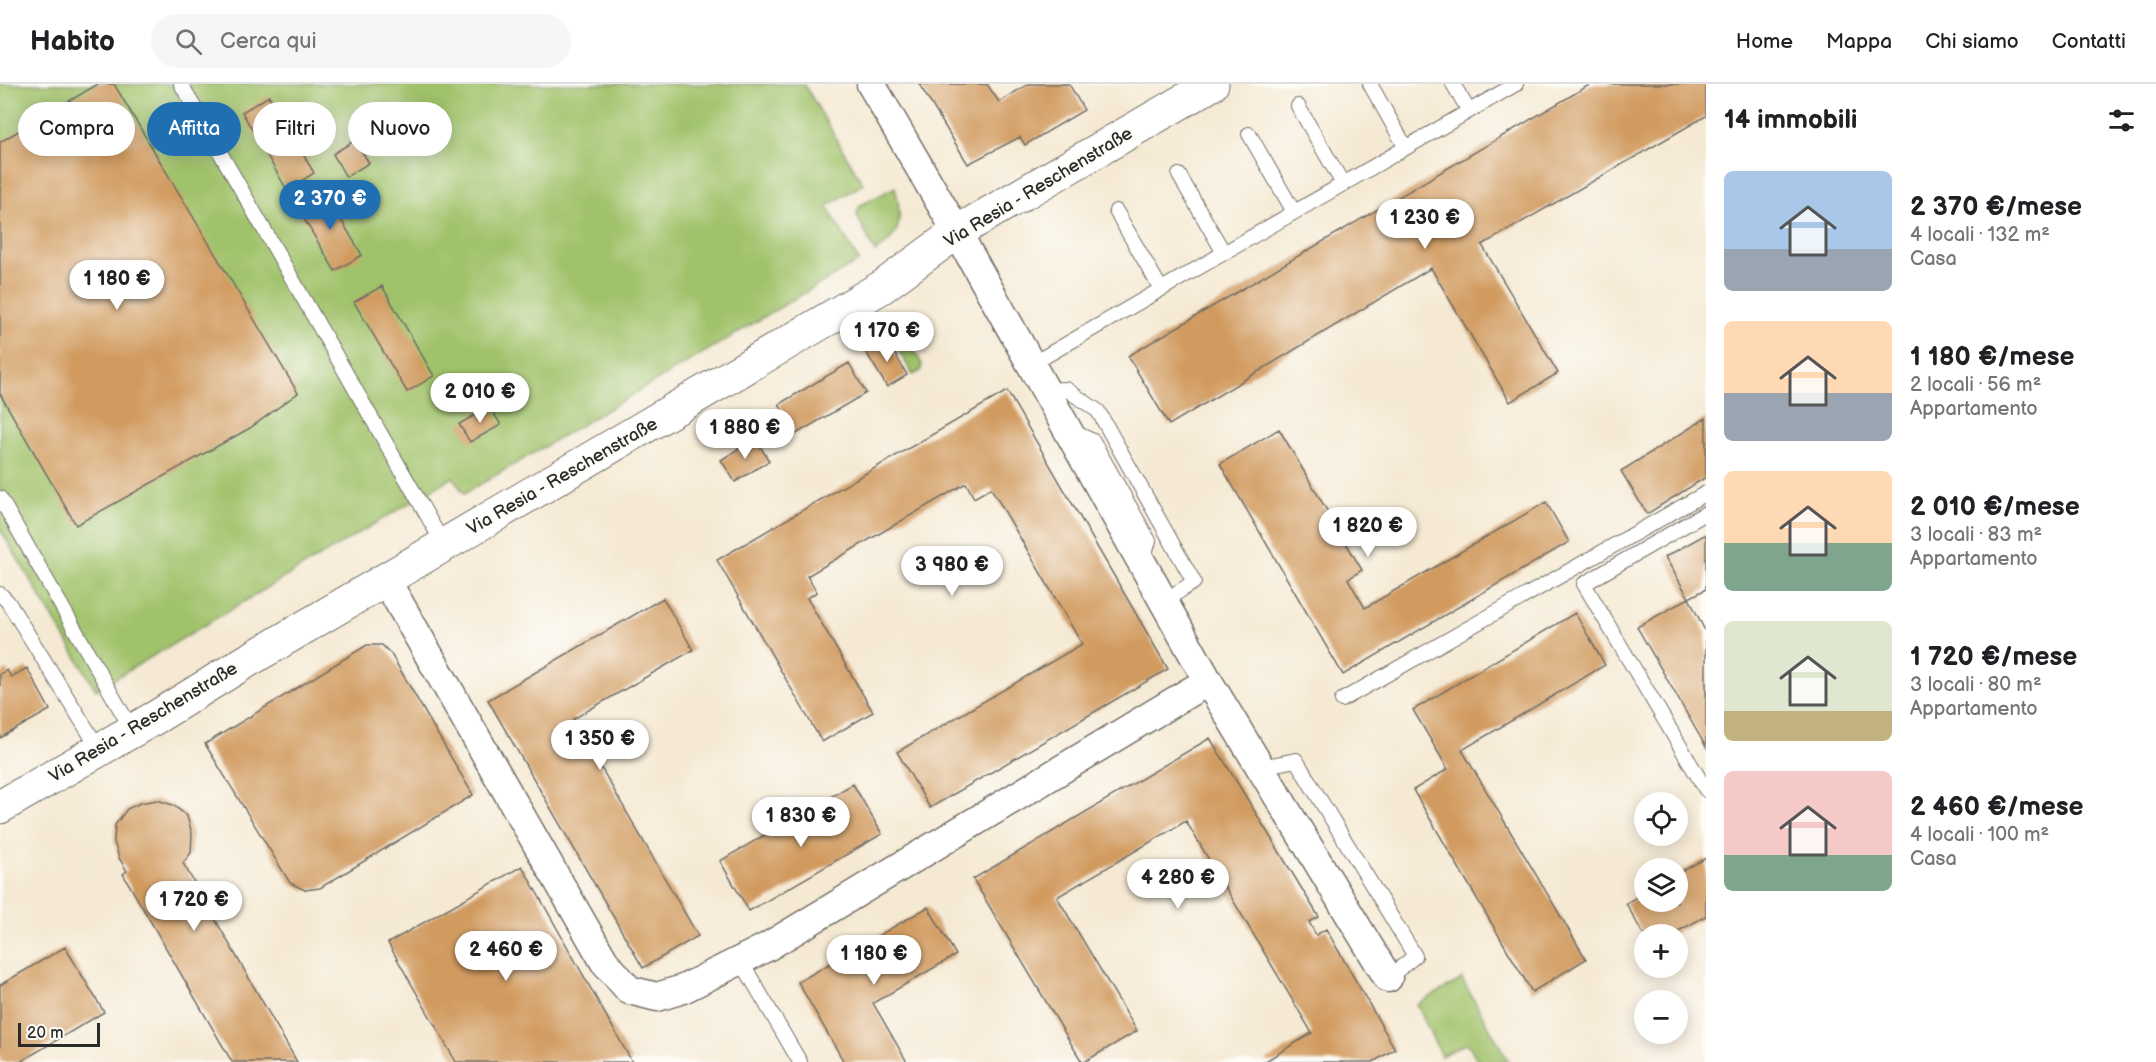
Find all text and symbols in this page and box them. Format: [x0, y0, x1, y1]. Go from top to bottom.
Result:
search box [151, 14, 571, 68]
text: Habito [30, 25, 115, 58]
icon: search [172, 25, 205, 58]
text: Cerca qui [220, 28, 317, 55]
text: Home [1736, 29, 1793, 54]
text: Mappa [1826, 29, 1892, 54]
text: Chi siamo [1925, 29, 2019, 54]
text: Contatti [2052, 29, 2126, 54]
chip: Compra [18, 102, 135, 156]
chip: Affitta [147, 102, 241, 156]
chip: Filtri [253, 102, 336, 156]
chip: Nuovo [348, 102, 452, 156]
icon: filters [2105, 104, 2138, 137]
text: 14 immobili [1724, 105, 1857, 136]
street label: Via Resia - Reschenstraße [940, 123, 1137, 252]
pin: 2 370 € [275, 180, 385, 231]
text: 2 370 € [293, 187, 367, 211]
text: 2 370 €/mese [1910, 192, 2082, 223]
icon: home [1772, 195, 1844, 267]
pin: 1 230 € [1370, 199, 1480, 250]
text: 1 230 € [1390, 206, 1460, 230]
text: 4 locali · 132 m² [1910, 223, 2050, 247]
text: Casa [1910, 247, 1957, 271]
pin: 1 180 € [62, 260, 172, 311]
text: 1 180 € [83, 267, 151, 291]
pin: 1 170 € [832, 312, 942, 363]
text: 1 170 € [854, 319, 920, 343]
text: 1 180 €/mese [1910, 342, 2074, 373]
icon: home [1772, 345, 1844, 417]
pin: 2 010 € [425, 373, 535, 424]
text: 2 locali · 56 m² [1910, 373, 2041, 397]
text: 2 010 € [444, 380, 516, 404]
text: Appartamento [1910, 397, 2038, 421]
pin: 1 880 € [690, 409, 800, 460]
street label: Via Resia - Reschenstraße [463, 413, 661, 540]
text: 1 880 € [710, 416, 780, 440]
text: 2 010 €/mese [1910, 492, 2080, 523]
icon: home [1772, 495, 1844, 567]
pin: 1 820 € [1313, 507, 1423, 558]
text: 1 820 € [1333, 514, 1403, 538]
text: 3 locali · 83 m² [1910, 523, 2042, 547]
pin: 3 980 € [897, 546, 1007, 597]
text: Appartamento [1910, 547, 2038, 571]
text: 3 980 € [915, 553, 989, 577]
text: 1 720 €/mese [1910, 642, 2077, 673]
icon: home [1772, 645, 1844, 717]
street label: Via Resia - Reschenstraße [45, 658, 242, 787]
text: 3 locali · 80 m² [1910, 673, 2042, 697]
text: Appartamento [1910, 697, 2038, 721]
pin: 1 350 € [545, 720, 655, 771]
text: 1 350 € [565, 727, 635, 751]
map controls [1634, 792, 1688, 1044]
button: locate [1634, 792, 1688, 846]
text: 2 460 €/mese [1910, 792, 2084, 823]
icon: home [1772, 795, 1844, 867]
pin: 1 830 € [746, 797, 856, 848]
text: 1 830 € [766, 804, 836, 828]
text: 4 locali · 100 m² [1910, 823, 2049, 847]
text: Casa [1910, 847, 1957, 871]
button: layers [1634, 858, 1688, 912]
pin: 4 280 € [1123, 859, 1233, 910]
text: 4 280 € [1141, 866, 1215, 890]
pin: 1 720 € [139, 881, 249, 932]
text: 1 720 € [159, 888, 229, 912]
button: + [1634, 924, 1688, 978]
pin: 2 460 € [451, 931, 561, 982]
pin: 1 180 € [819, 935, 929, 986]
text: 2 460 € [469, 938, 543, 962]
text: 1 180 € [840, 942, 908, 966]
button: − [1634, 990, 1688, 1044]
scale bar [18, 1020, 100, 1048]
text: 20 m [27, 1024, 63, 1043]

